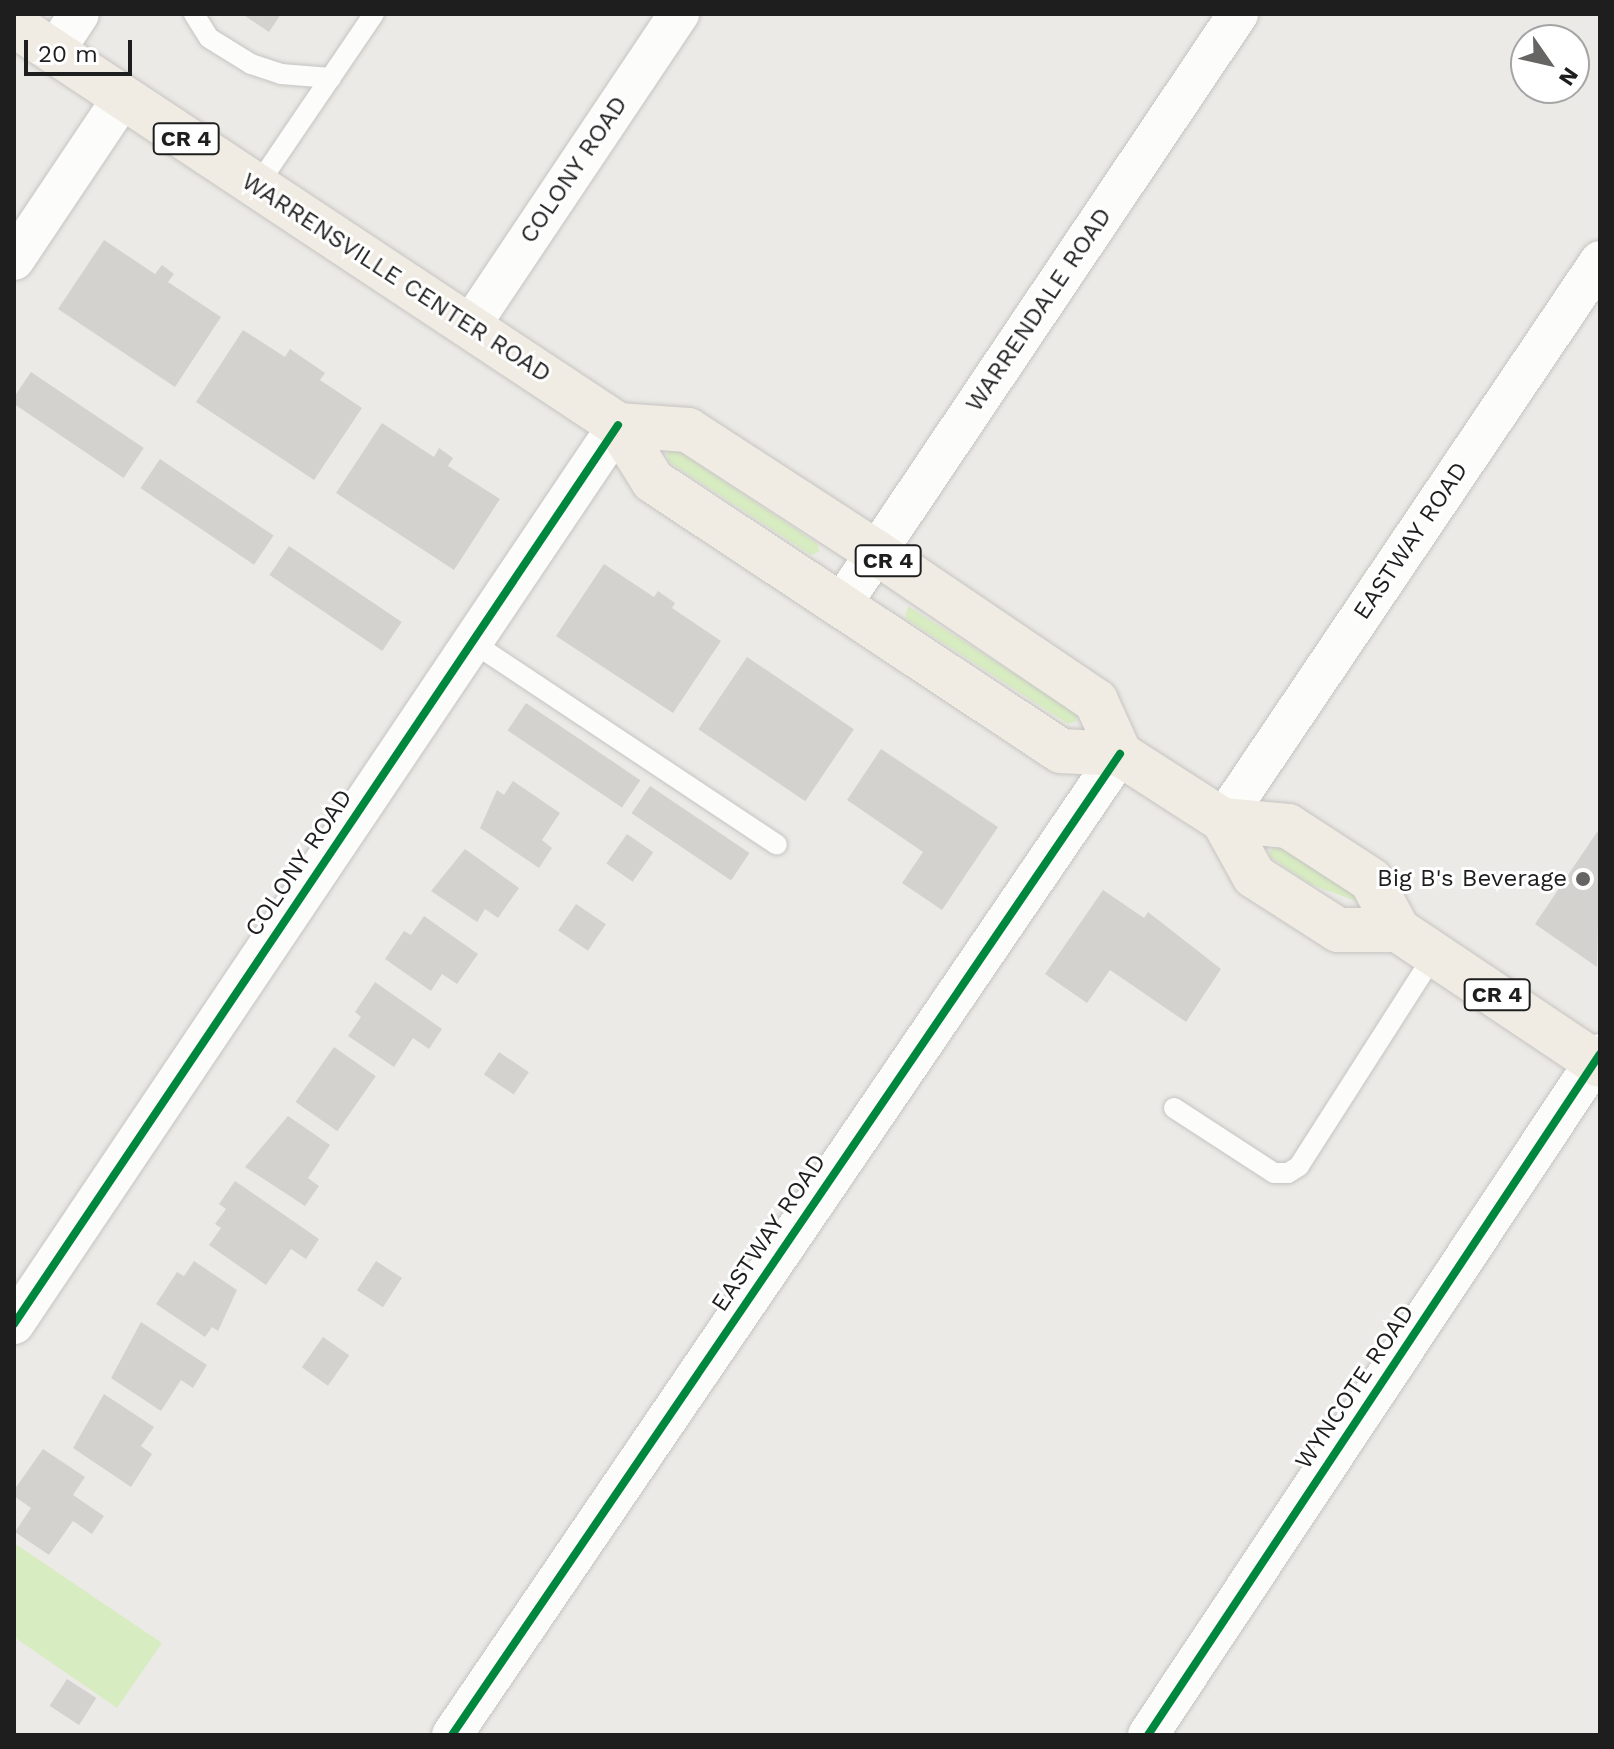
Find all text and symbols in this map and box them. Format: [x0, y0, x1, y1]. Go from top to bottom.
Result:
scale bar [28, 24, 136, 74]
north arrow [1510, 24, 1590, 104]
text: 20 m [38, 40, 98, 68]
text: N [1554, 63, 1584, 90]
street label: COLONY ROAD [514, 91, 634, 249]
road number: CR 4 [152, 121, 220, 157]
street label: WARRENSVILLE CENTER ROAD [236, 167, 556, 389]
street label: WARRENDALE ROAD [960, 203, 1118, 417]
street label: EASTWAY ROAD [1347, 456, 1475, 626]
road number: CR 4 [854, 543, 922, 579]
street label: COLONY ROAD [239, 784, 359, 942]
place label: Big B's Beverage [1377, 865, 1567, 893]
marker: Big B's Beverage [1574, 870, 1592, 888]
road number: CR 4 [1463, 977, 1531, 1013]
street label: EASTWAY ROAD [705, 1148, 833, 1318]
street label: WYNCOTE ROAD [1289, 1299, 1421, 1475]

